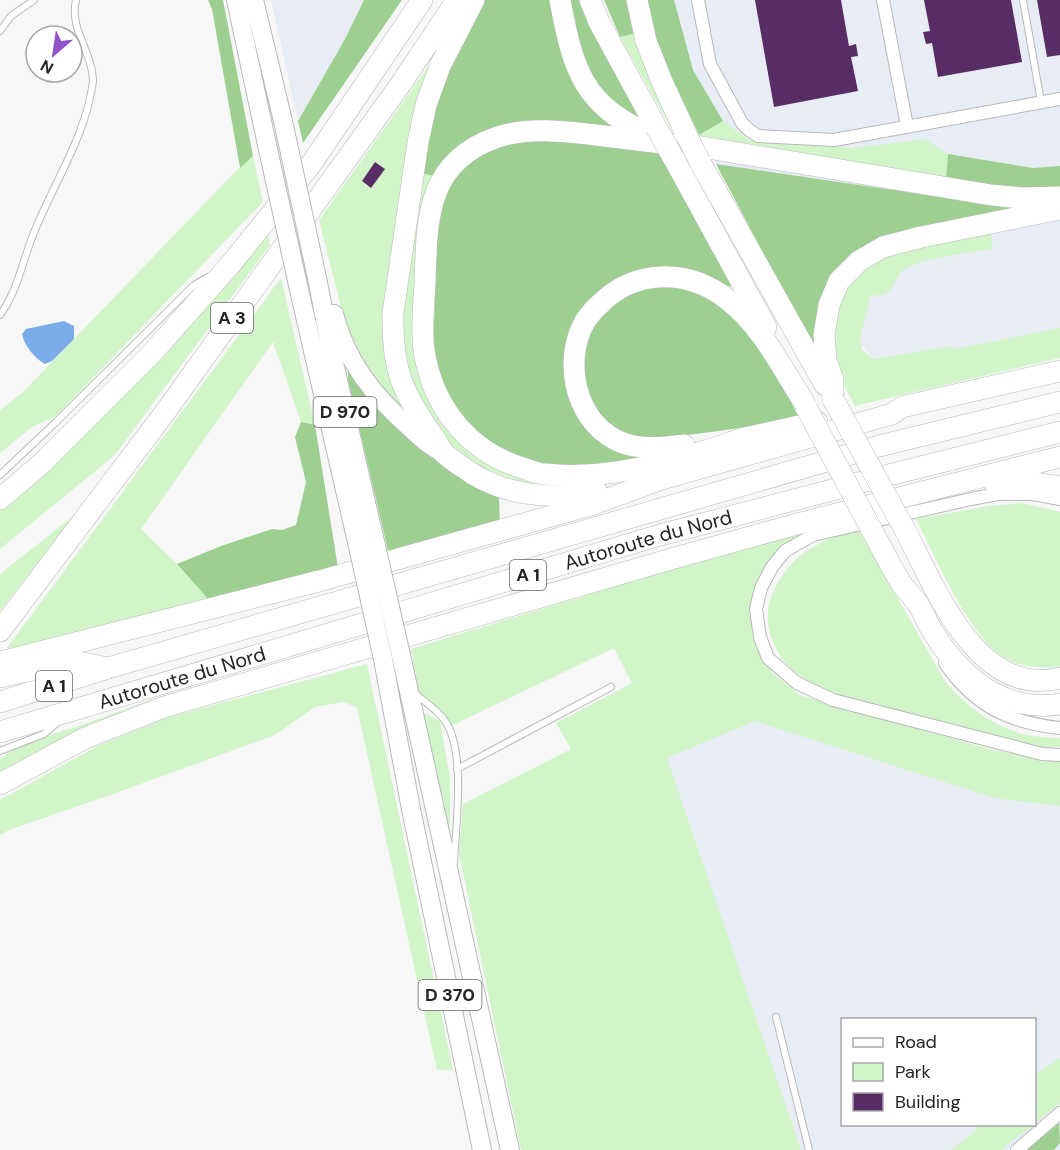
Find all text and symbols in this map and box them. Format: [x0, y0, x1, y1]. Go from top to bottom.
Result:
north arrow [24, 24, 84, 84]
text: N [37, 55, 57, 79]
road number: A 3 [211, 303, 253, 333]
road number: D 970 [314, 397, 376, 427]
street label: Autoroute du Nord [561, 504, 735, 576]
road number: A 1 [510, 560, 546, 590]
street label: Autoroute du Nord [95, 640, 269, 715]
road number: A 1 [36, 671, 72, 701]
road number: D 370 [418, 980, 482, 1010]
legend [841, 1018, 1036, 1126]
text: Road [895, 1030, 937, 1054]
text: Park [895, 1060, 931, 1084]
text: Building [895, 1090, 960, 1114]

